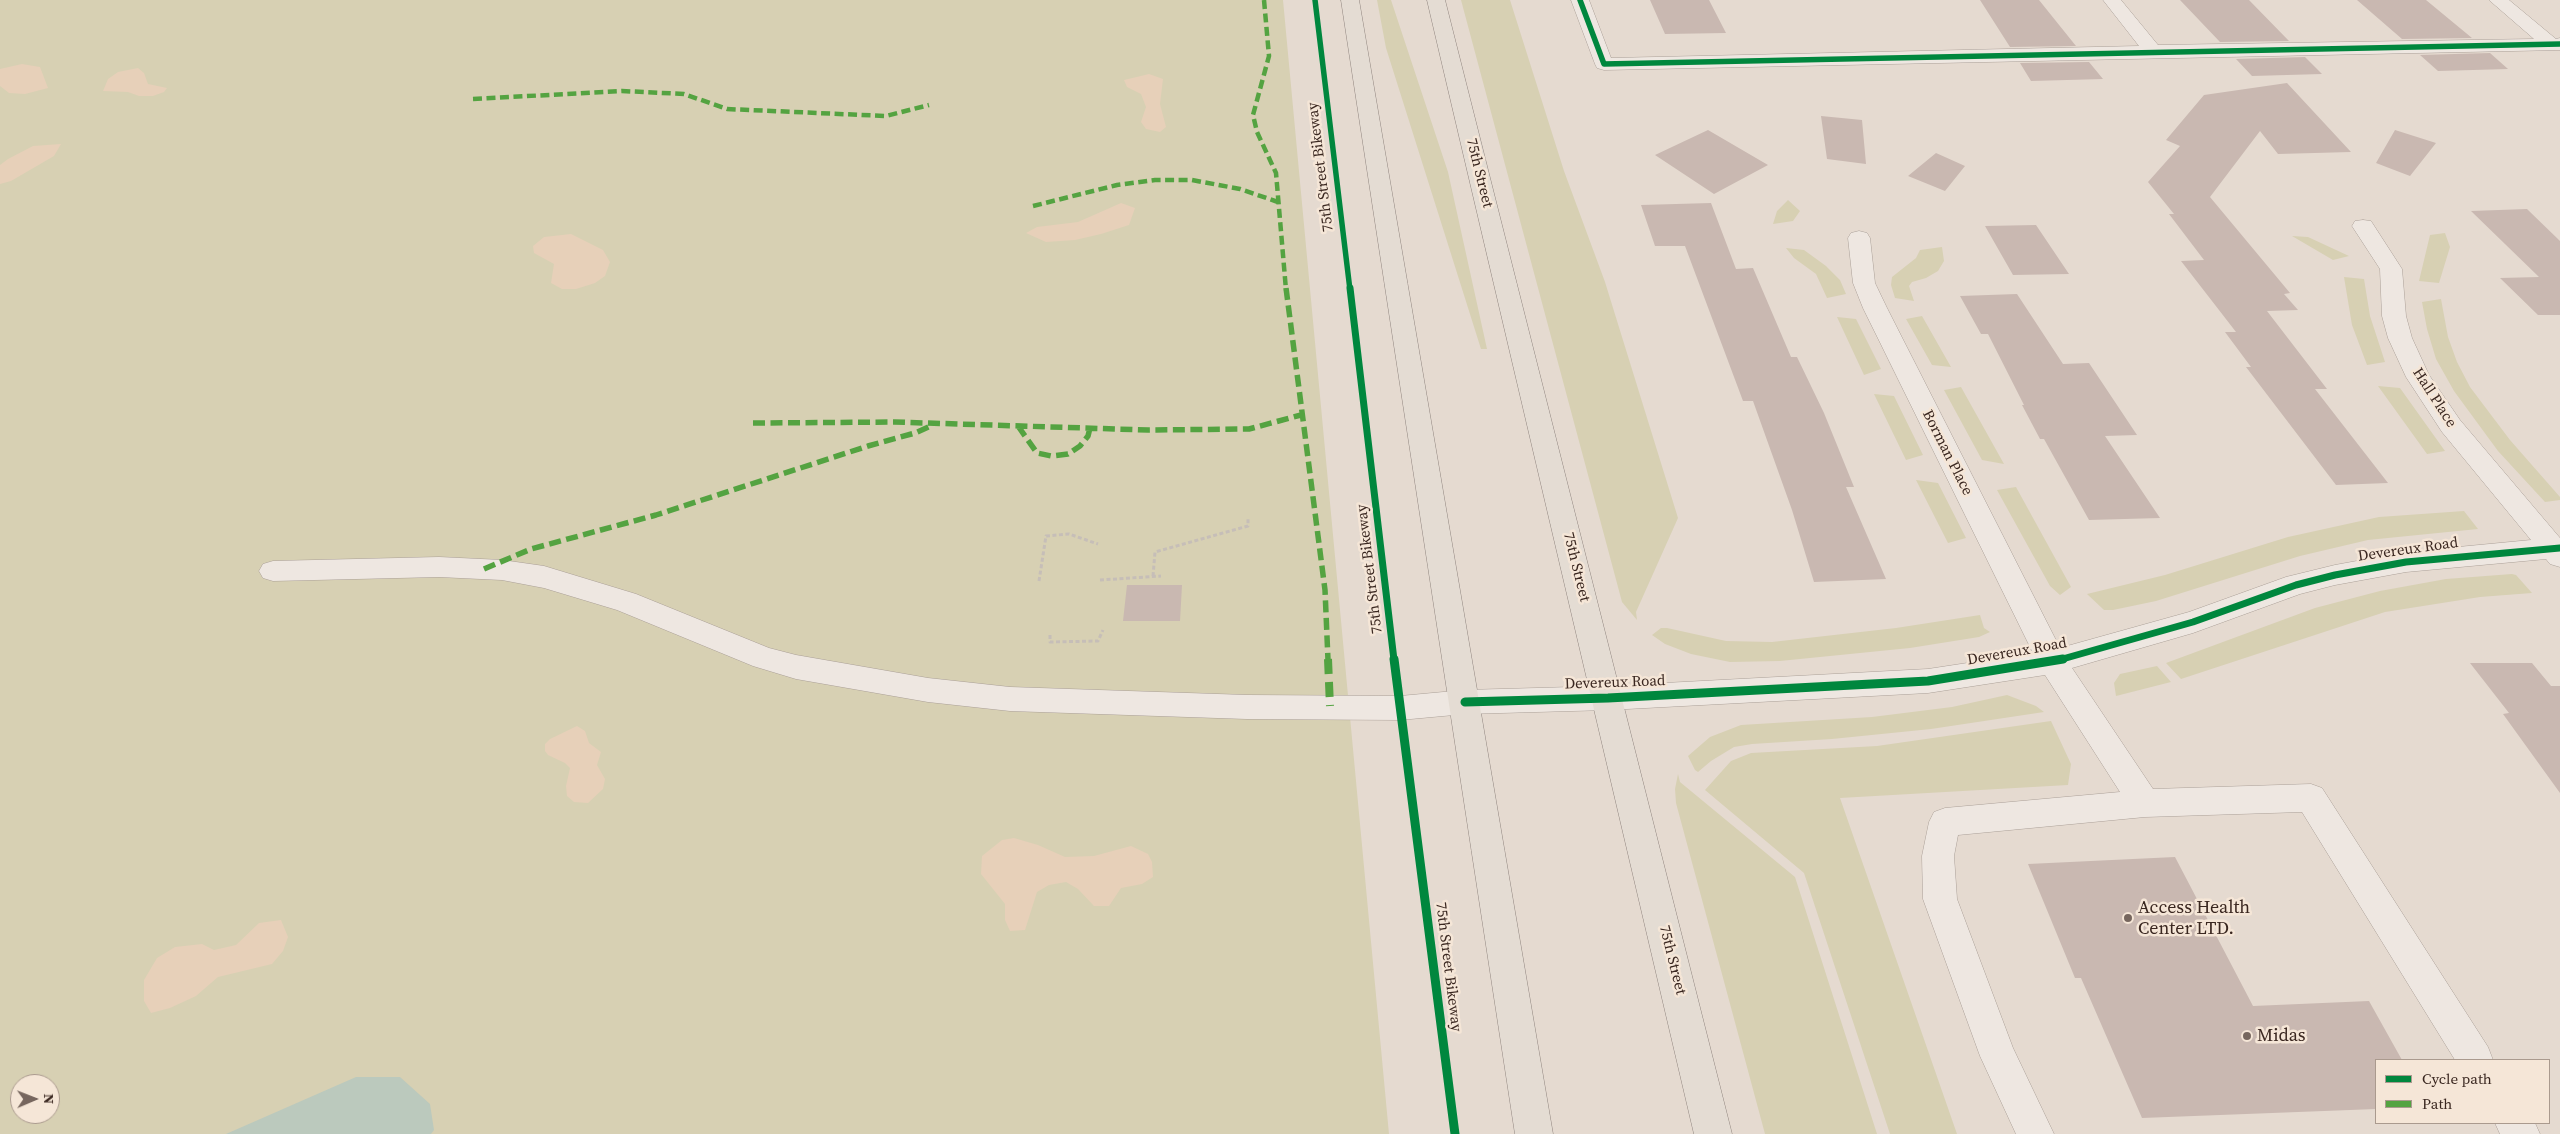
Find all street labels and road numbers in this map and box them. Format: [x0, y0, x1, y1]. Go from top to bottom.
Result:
street label: 75th Street Bikeway [1304, 101, 1338, 233]
street label: 75th Street [1462, 136, 1496, 210]
street label: Hall Place [2408, 365, 2460, 431]
street label: Borman Place [1918, 407, 1976, 499]
street label: 75th Street Bikeway [1353, 503, 1387, 635]
street label: 75th Street [1559, 530, 1593, 604]
street label: Devereux Road [2357, 534, 2459, 566]
street label: Devereux Road [1966, 634, 2068, 670]
street label: Devereux Road [1564, 672, 1666, 694]
street label: 75th Street Bikeway [1431, 901, 1465, 1033]
street label: 75th Street [1655, 923, 1689, 997]

